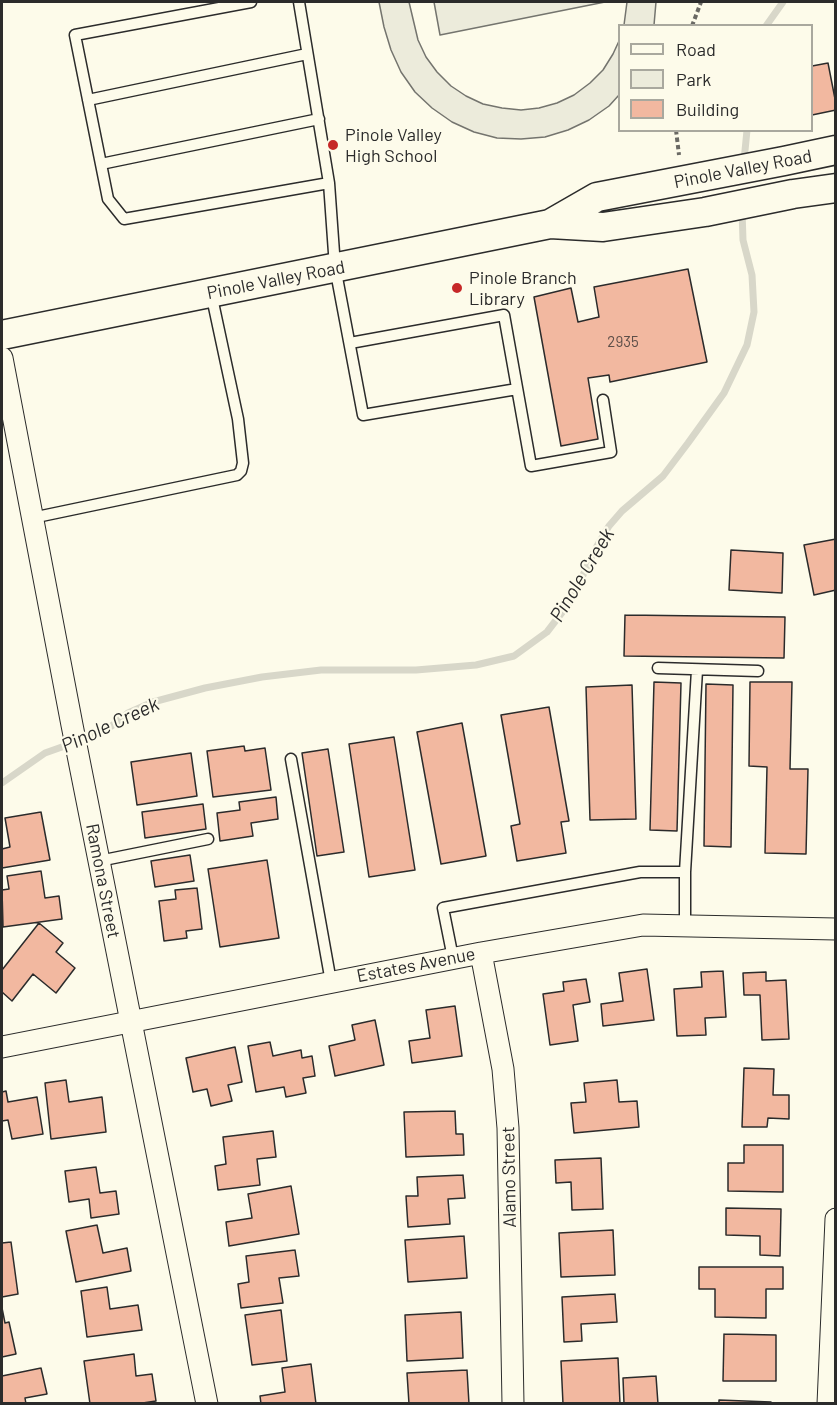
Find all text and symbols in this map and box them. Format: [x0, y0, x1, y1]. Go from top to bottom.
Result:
legend [618, 24, 813, 132]
text: Road [676, 38, 716, 60]
text: Park [676, 68, 711, 90]
text: Building [676, 98, 739, 120]
place label: Pinole Valley High School [345, 124, 442, 166]
marker: Pinole Valley High School [326, 138, 340, 152]
street label: Pinole Valley Road [672, 145, 814, 193]
street label: Pinole Valley Road [205, 256, 347, 304]
place label: Pinole Branch Library [469, 267, 577, 310]
marker: Pinole Branch Library [450, 281, 464, 295]
house number: 2935 [607, 333, 639, 351]
water label: Pinole Creek [545, 524, 619, 626]
water label: Pinole Creek [57, 692, 163, 758]
street label: Ramona Street [81, 822, 125, 940]
street label: Estates Avenue [355, 943, 477, 987]
street label: Alamo Street [497, 1126, 521, 1228]

